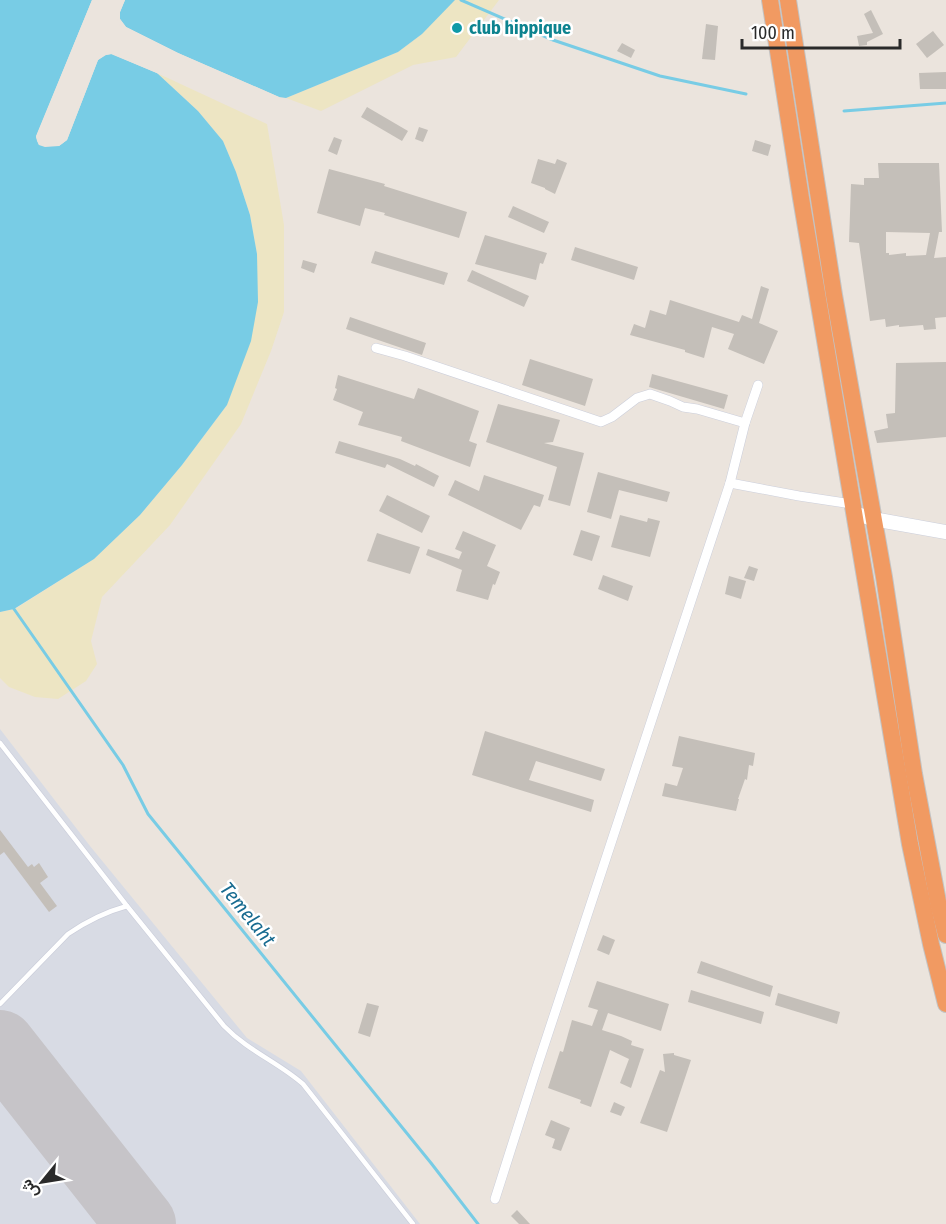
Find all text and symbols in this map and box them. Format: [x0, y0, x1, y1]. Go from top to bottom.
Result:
scale bar [742, 12, 900, 50]
place label: club hippique [469, 17, 571, 39]
marker: club hippique [450, 21, 464, 35]
text: 100 m [751, 22, 795, 44]
water label: Temelaht [215, 877, 281, 951]
north arrow [12, 1152, 72, 1212]
text: ش [16, 1176, 42, 1202]

